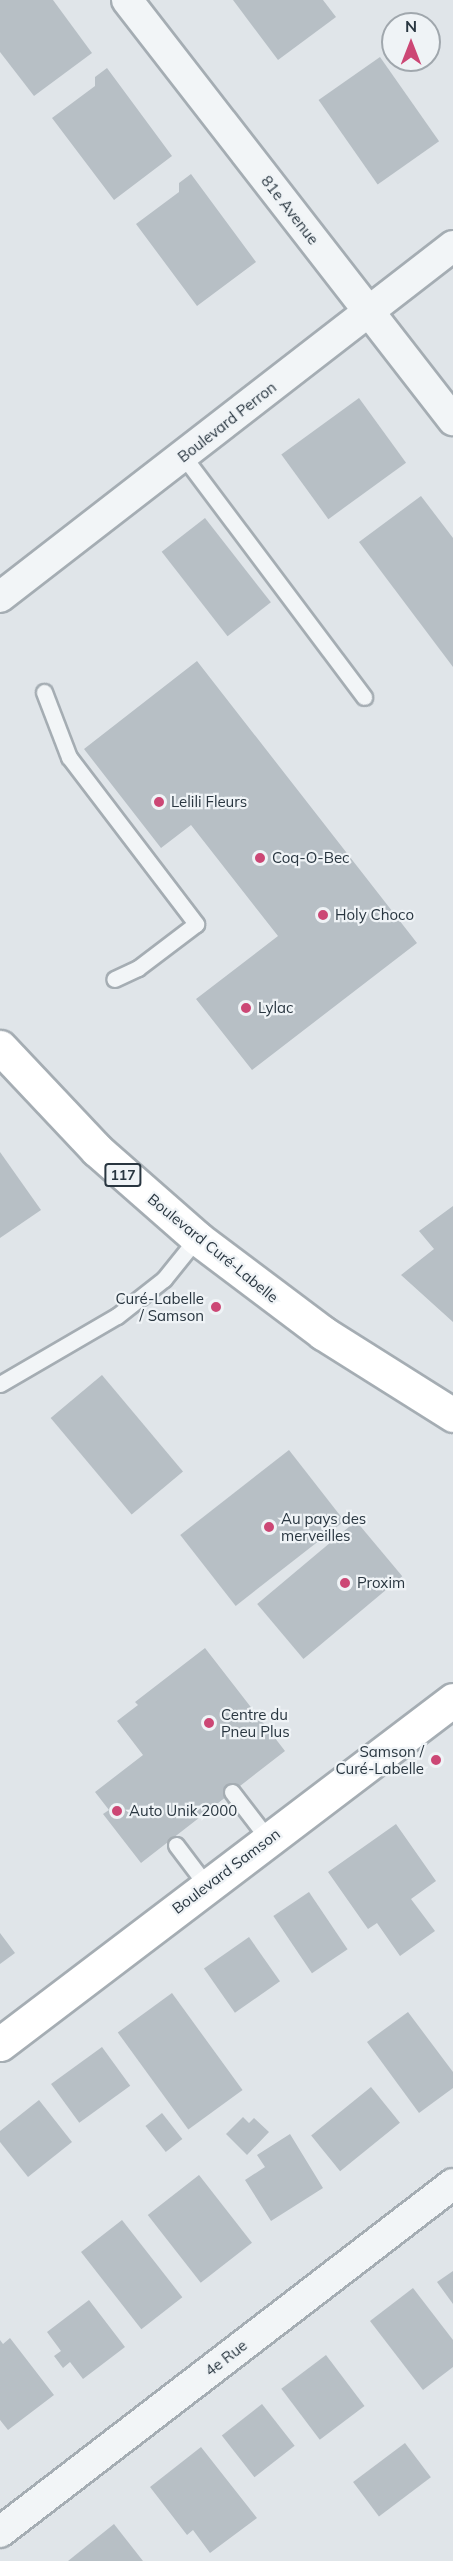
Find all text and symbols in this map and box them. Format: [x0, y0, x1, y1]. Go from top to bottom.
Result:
north arrow [381, 12, 441, 72]
text: N [405, 16, 417, 36]
street label: 81e Avenue [258, 172, 322, 248]
street label: Boulevard Perron [174, 378, 280, 466]
place label: Lelili Fleurs [171, 793, 247, 811]
marker: Lelili Fleurs [152, 795, 166, 809]
place label: Coq-O-Bec [272, 849, 350, 867]
marker: Coq-O-Bec [253, 851, 267, 865]
place label: Holy Choco [335, 906, 414, 924]
marker: Holy Choco [316, 908, 330, 922]
place label: Lylac [258, 999, 293, 1017]
marker: Lylac [239, 1001, 253, 1015]
road number: 117 [104, 1164, 142, 1186]
street label: Boulevard Curé-Labelle [144, 1190, 282, 1306]
place label: Curé-Labelle / Samson [116, 1289, 204, 1324]
marker: Curé-Labelle / Samson [209, 1300, 223, 1314]
place label: Au pays des merveilles [281, 1509, 366, 1544]
marker: Au pays des merveilles [262, 1520, 276, 1534]
place label: Proxim [357, 1574, 405, 1592]
marker: Proxim [338, 1576, 352, 1590]
place label: Centre du Pneu Plus [221, 1705, 290, 1740]
marker: Centre du Pneu Plus [202, 1716, 216, 1730]
place label: Samson / Curé-Labelle [336, 1742, 424, 1777]
marker: Samson / Curé-Labelle [429, 1753, 443, 1767]
place label: Auto Unik 2000 [129, 1802, 237, 1820]
marker: Auto Unik 2000 [110, 1804, 124, 1818]
street label: Boulevard Samson [168, 1825, 284, 1917]
street label: 4e Rue [201, 2336, 251, 2380]

